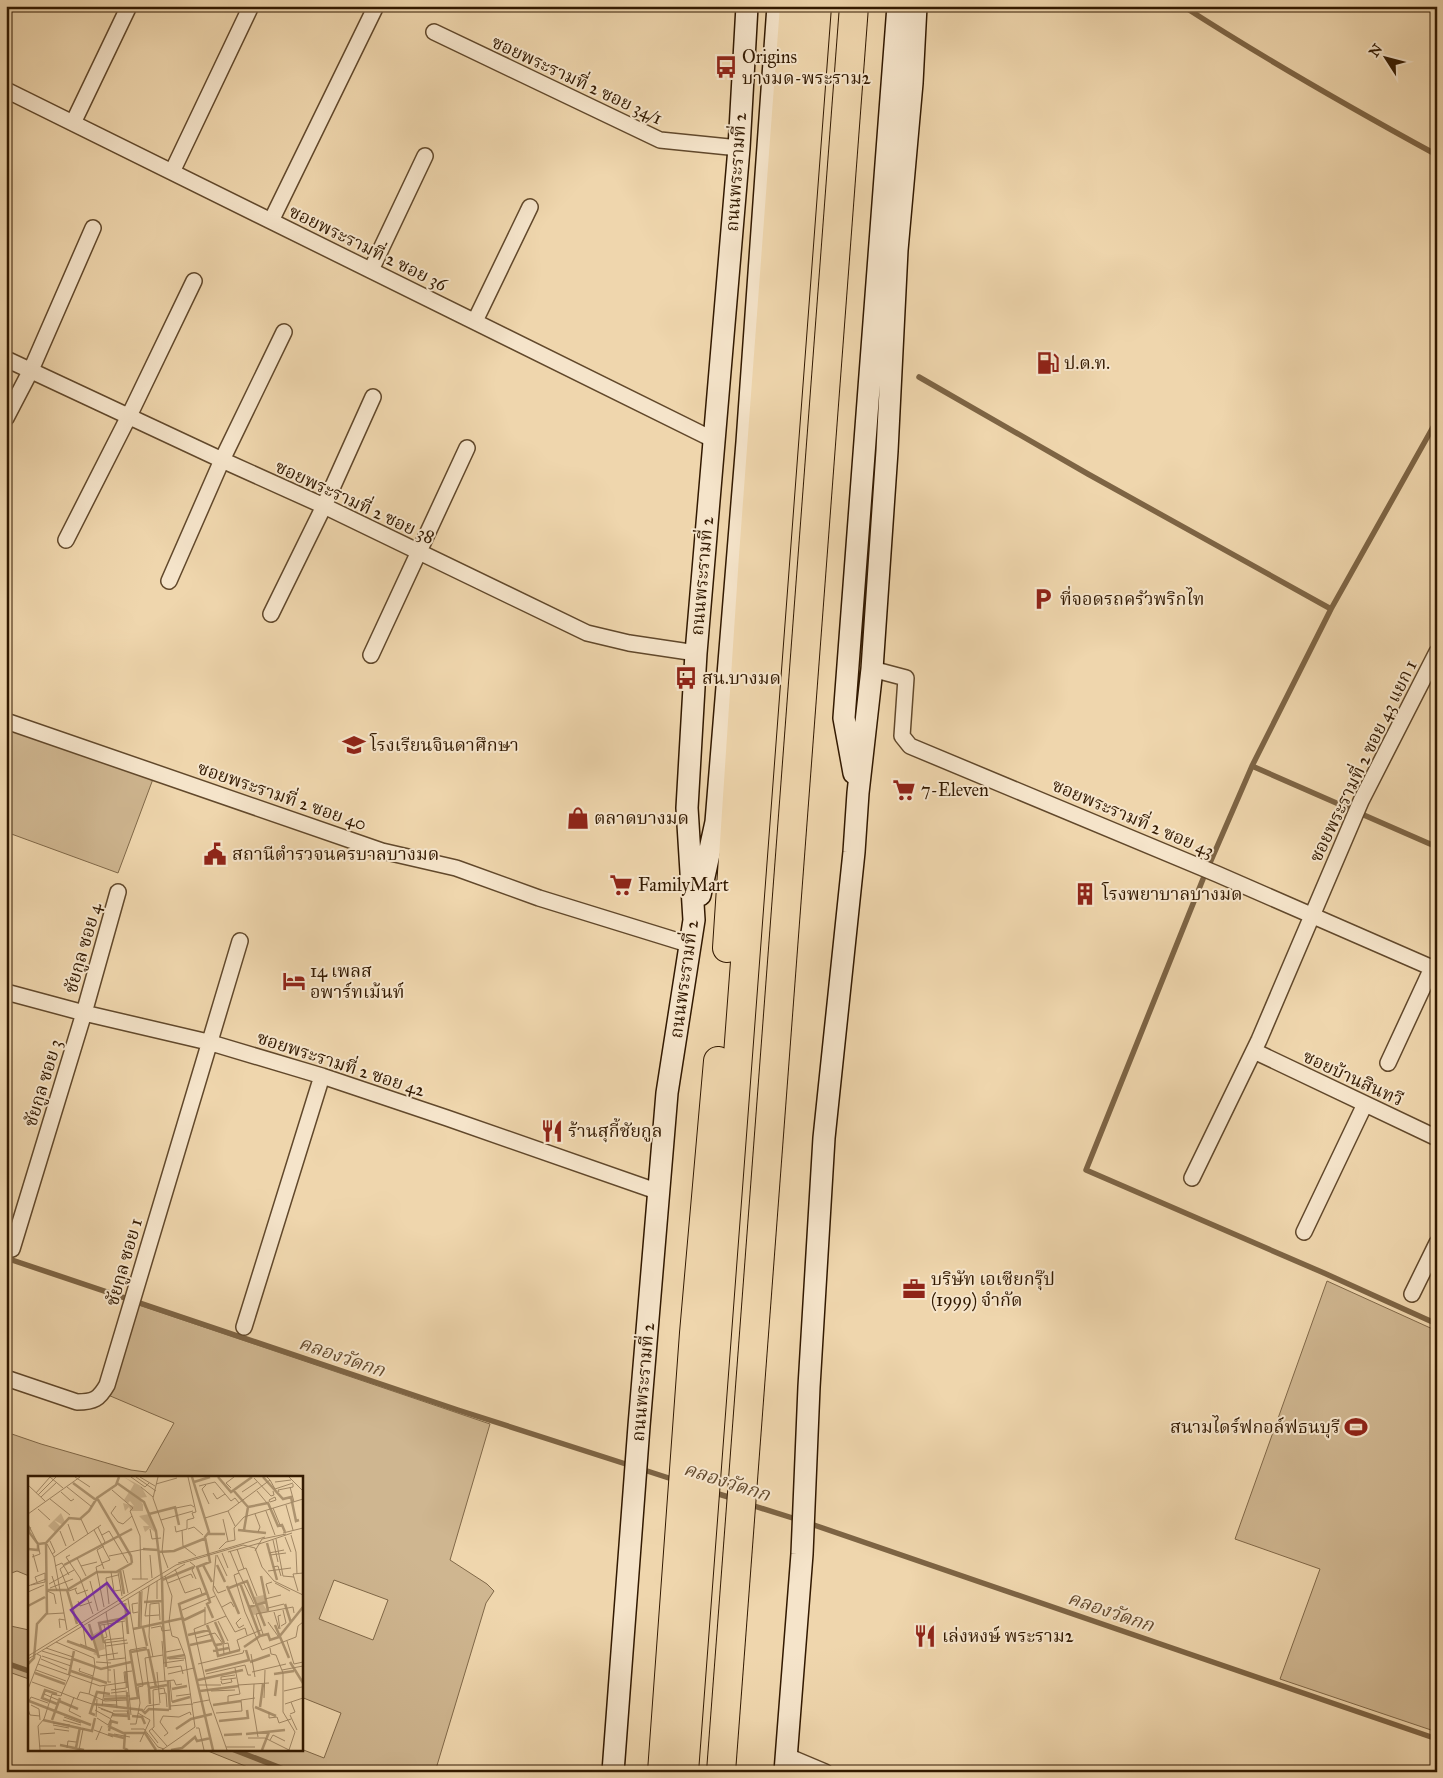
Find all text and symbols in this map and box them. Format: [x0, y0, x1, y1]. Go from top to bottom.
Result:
street label: ซอยพระรามที่ 2 ซอย 34/1 [488, 28, 667, 129]
north arrow [1360, 32, 1410, 82]
text: N [1366, 41, 1386, 60]
place label: Origins บางมด-พระราม2 [742, 46, 871, 89]
bus stop icon: Origins บางมด-พระราม2 [713, 54, 739, 80]
street label: ถนนพระรามที่ 2 [718, 111, 751, 232]
street label: ซอยพระรามที่ 2 ซอย 36 [285, 197, 453, 296]
fuel station icon: ป.ต.ท. [1035, 350, 1061, 376]
place label: ป.ต.ท. [1064, 352, 1110, 374]
street label: ซอยพระรามที่ 2 ซอย 38 [272, 453, 440, 549]
street label: ถนนพระรามที่ 2 [683, 515, 718, 636]
place label: ที่จอดรถครัวพริกไท [1060, 585, 1204, 610]
parking icon: ที่จอดรถครัวพริกไท [1030, 586, 1056, 612]
street label: ซอยพระรามที่ 2 ซอย 43 แยก 1 [1302, 655, 1422, 866]
bus stop icon: สน.บางมด [673, 665, 699, 691]
place label: สน.บางมด [702, 667, 781, 689]
school or university icon: โรงเรียนจินดาศึกษา [341, 732, 367, 758]
place label: โรงเรียนจินดาศึกษา [369, 732, 519, 756]
street label: ซอยพระรามที่ 2 ซอย 40 [195, 754, 370, 835]
street label: ซอยพระรามที่ 2 ซอย 43 [1049, 771, 1219, 862]
supermarket icon: 7-Eleven [891, 777, 917, 803]
place label: 7-Eleven [921, 779, 989, 801]
shop icon: ตลาดบางมด [565, 805, 591, 831]
place label: ตลาดบางมด [594, 807, 689, 829]
public building icon: สถานีตำรวจนครบาลบางมด [202, 841, 228, 867]
place label: สถานีตำรวจนครบาลบางมด [232, 843, 439, 865]
supermarket icon: FamilyMart [608, 872, 634, 898]
place label: FamilyMart [638, 874, 730, 896]
building icon: โรงพยาบาลบางมด [1072, 881, 1098, 907]
place label: โรงพยาบาลบางมด [1101, 881, 1243, 905]
street label: ชัยกูล ซอย 4 [60, 899, 107, 996]
street label: ถนนพระรามที่ 2 [662, 918, 703, 1040]
place label: 14 เพลส อพาร์ทเม้นท์ [310, 960, 404, 1003]
hotel icon: 14 เพลส อพาร์ทเม้นท์ [281, 968, 307, 994]
street label: ซอยพระรามที่ 2 ซอย 42 [254, 1024, 429, 1102]
street label: ชัยกูล ซอย 3 [19, 1037, 67, 1129]
street label: ซอยบ้านสินทวี [1299, 1045, 1407, 1111]
place label: ร้านสุกี้ชัยกูล [568, 1117, 663, 1143]
restaurant icon: ร้านสุกี้ชัยกูล [539, 1118, 565, 1144]
street label: ชัยกูล ซอย 1 [101, 1216, 147, 1308]
place label: บริษัท เอเซียกรุ๊ป (1999) จำกัด [931, 1268, 1055, 1312]
office icon: บริษัท เอเซียกรุ๊ป (1999) จำกัด [901, 1276, 927, 1302]
street label: ถนนพระรามที่ 2 [624, 1321, 659, 1442]
water label: คลองวัดกก [296, 1331, 389, 1382]
sports icon: สนามไดร์ฟกอล์ฟธนบุรี [1343, 1414, 1369, 1440]
place label: สนามไดร์ฟกอล์ฟธนบุรี [1170, 1415, 1340, 1439]
water label: คลองวัดกก [681, 1457, 774, 1507]
inset map [28, 1476, 302, 1750]
water label: คลองวัดกก [1065, 1586, 1158, 1637]
restaurant icon: เล่งหงษ์ พระราม2 [912, 1623, 938, 1649]
place label: เล่งหงษ์ พระราม2 [942, 1625, 1074, 1647]

